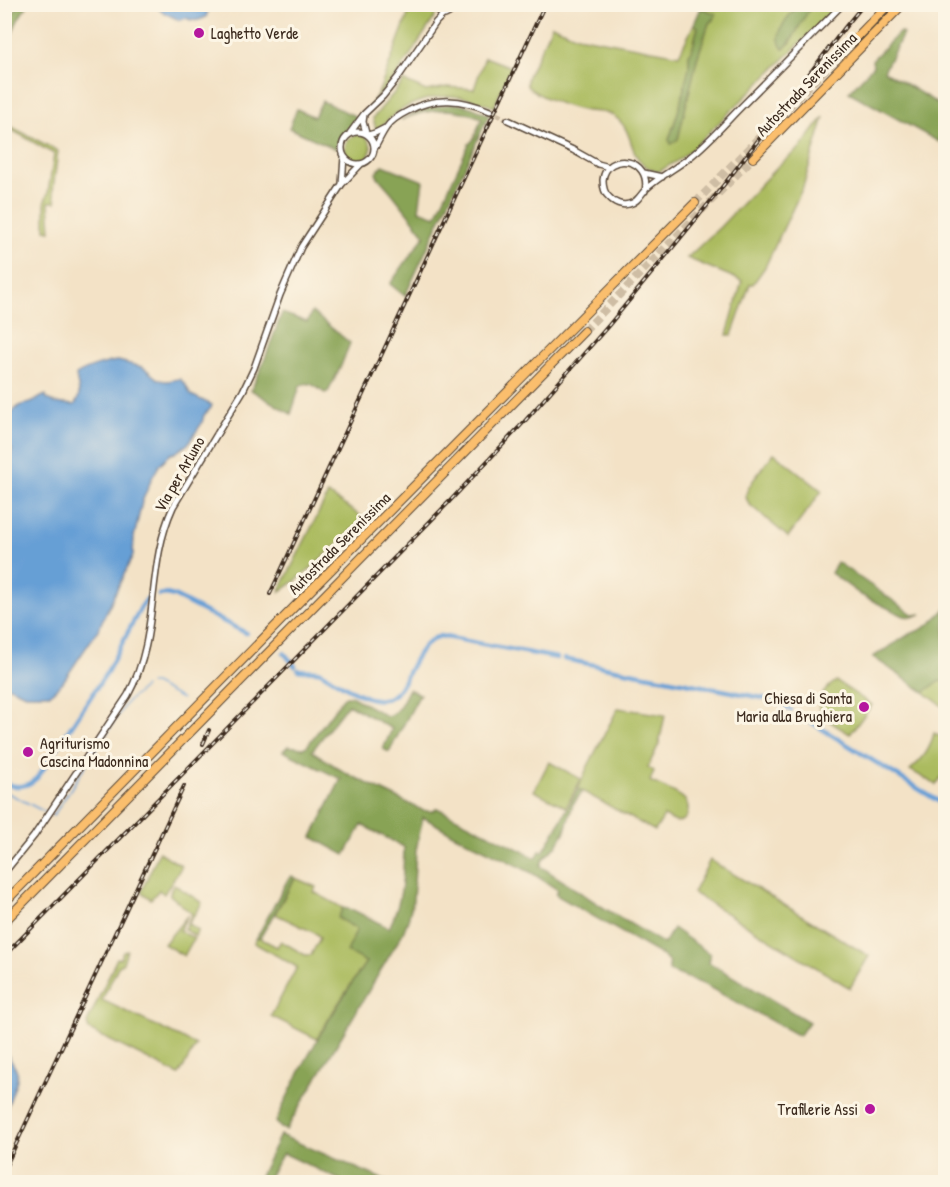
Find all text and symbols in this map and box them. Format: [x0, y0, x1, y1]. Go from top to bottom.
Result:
place label: Laghetto Verde [211, 22, 299, 44]
marker: Laghetto Verde [192, 26, 206, 40]
street label: Autostrada Serenissima [751, 27, 861, 141]
street label: Via per Arluno [149, 432, 210, 516]
street label: Autostrada Serenissima [283, 487, 395, 599]
place label: Chiesa di Santa Maria alla Brughiera [736, 687, 852, 727]
marker: Chiesa di Santa Maria alla Brughiera [857, 700, 871, 714]
place label: Agriturismo Cascina Madonnina [40, 732, 148, 772]
marker: Agriturismo Cascina Madonnina [21, 745, 35, 759]
place label: Trafilerie Assi [778, 1098, 858, 1120]
marker: Trafilerie Assi [863, 1102, 877, 1116]

